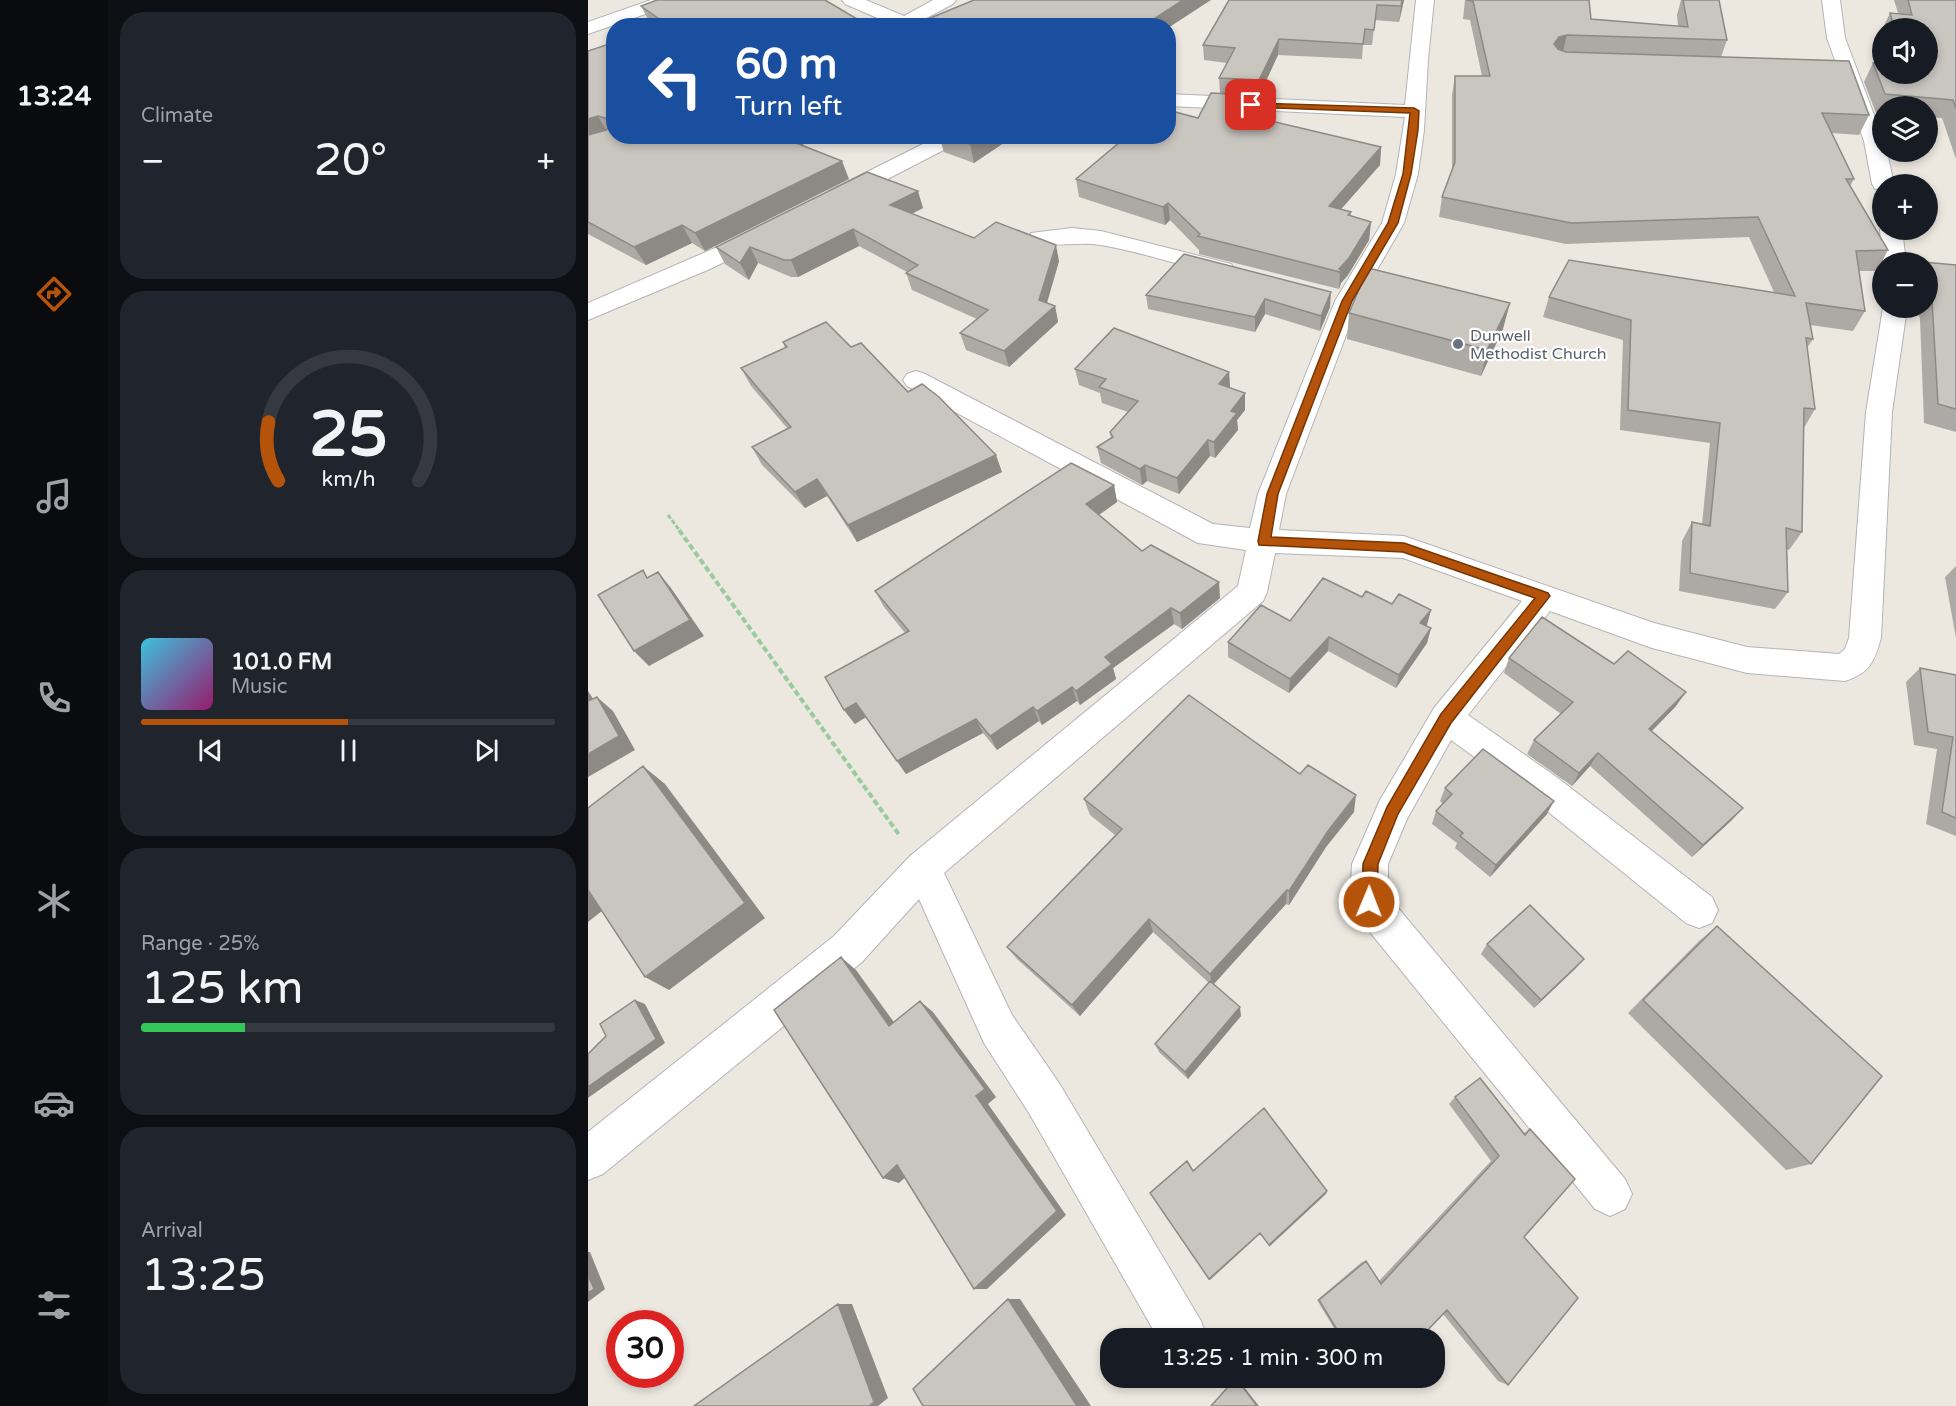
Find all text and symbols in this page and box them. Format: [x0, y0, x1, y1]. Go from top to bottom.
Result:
map controls [1872, 18, 1938, 318]
button: sound [1872, 18, 1938, 84]
text: 60 m [735, 39, 837, 90]
icon: left [636, 42, 714, 120]
pin [1225, 79, 1276, 130]
text: 13:24 [17, 80, 91, 113]
icon: arrive [1234, 88, 1267, 121]
text: Turn left [735, 90, 842, 123]
button: layers [1872, 96, 1938, 162]
text: Climate [141, 104, 213, 128]
text: 20° [314, 134, 387, 188]
text: − [141, 142, 165, 181]
text: + [536, 142, 555, 181]
button: + [1872, 174, 1938, 240]
button: − [1872, 252, 1938, 318]
icon: directions [33, 273, 75, 315]
place label: Dunwell Methodist Church [1470, 326, 1607, 364]
marker: Dunwell Methodist Church [1451, 337, 1465, 351]
text: 25 [309, 398, 387, 473]
text: km/h [321, 467, 375, 493]
icon: music [33, 475, 75, 517]
text: 101.0 FM [231, 649, 332, 675]
text: Music [231, 675, 287, 699]
icon: phone [33, 677, 75, 719]
icon: previous [194, 734, 227, 767]
icon: pause [332, 734, 365, 767]
icon: next [470, 734, 503, 767]
position arrow [1337, 870, 1401, 934]
icon: climate [33, 880, 75, 922]
text: Range · 25% [141, 932, 260, 956]
text: 125 km [141, 962, 303, 1016]
icon: car [33, 1082, 75, 1124]
text: Arrival [141, 1219, 203, 1243]
text: 13:25 [141, 1249, 266, 1303]
icon: filters [33, 1284, 75, 1326]
speed limit sign: 30 [606, 1310, 684, 1388]
text: 13:25 · 1 min · 300 m [1162, 1345, 1383, 1371]

